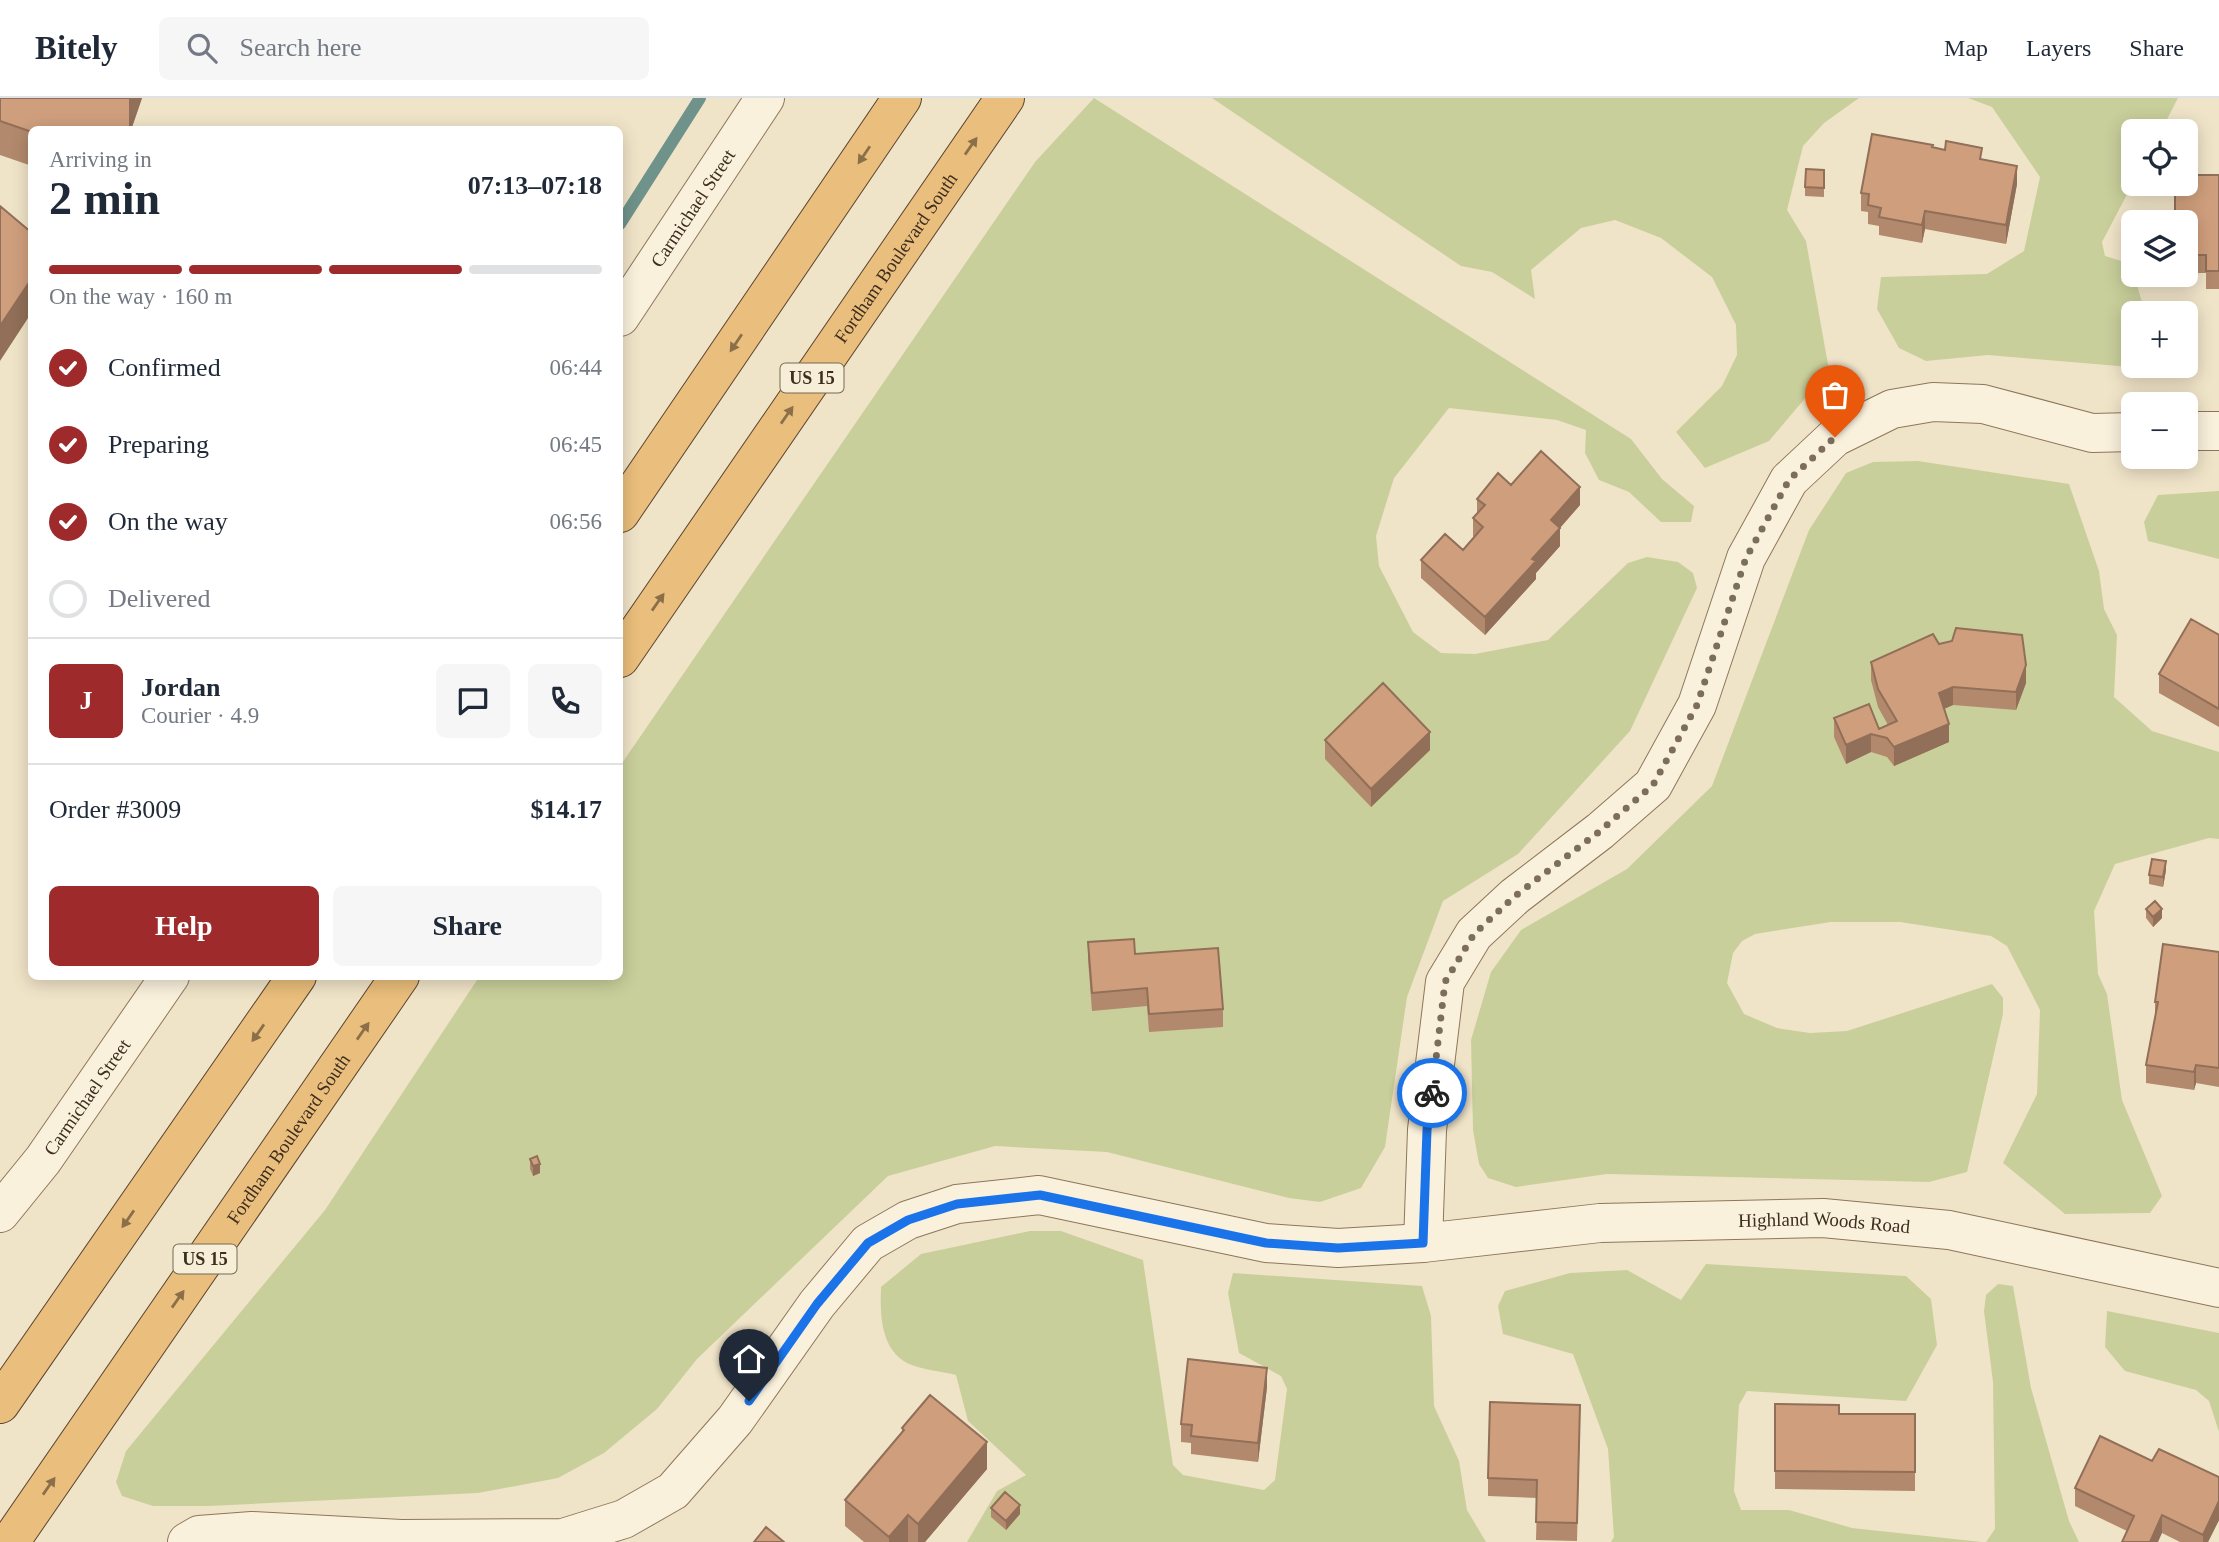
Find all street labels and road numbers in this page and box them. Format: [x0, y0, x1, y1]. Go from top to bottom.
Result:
street label: Carmichael Street [646, 144, 739, 271]
street label: Fordham Boulevard South [830, 168, 961, 347]
road number: US 15 [780, 364, 844, 392]
street label: Carmichael Street [39, 1034, 134, 1159]
street label: Fordham Boulevard South [222, 1049, 354, 1227]
street label: Highland Woods Road [1738, 1207, 1912, 1237]
road number: US 15 [174, 1244, 236, 1274]

